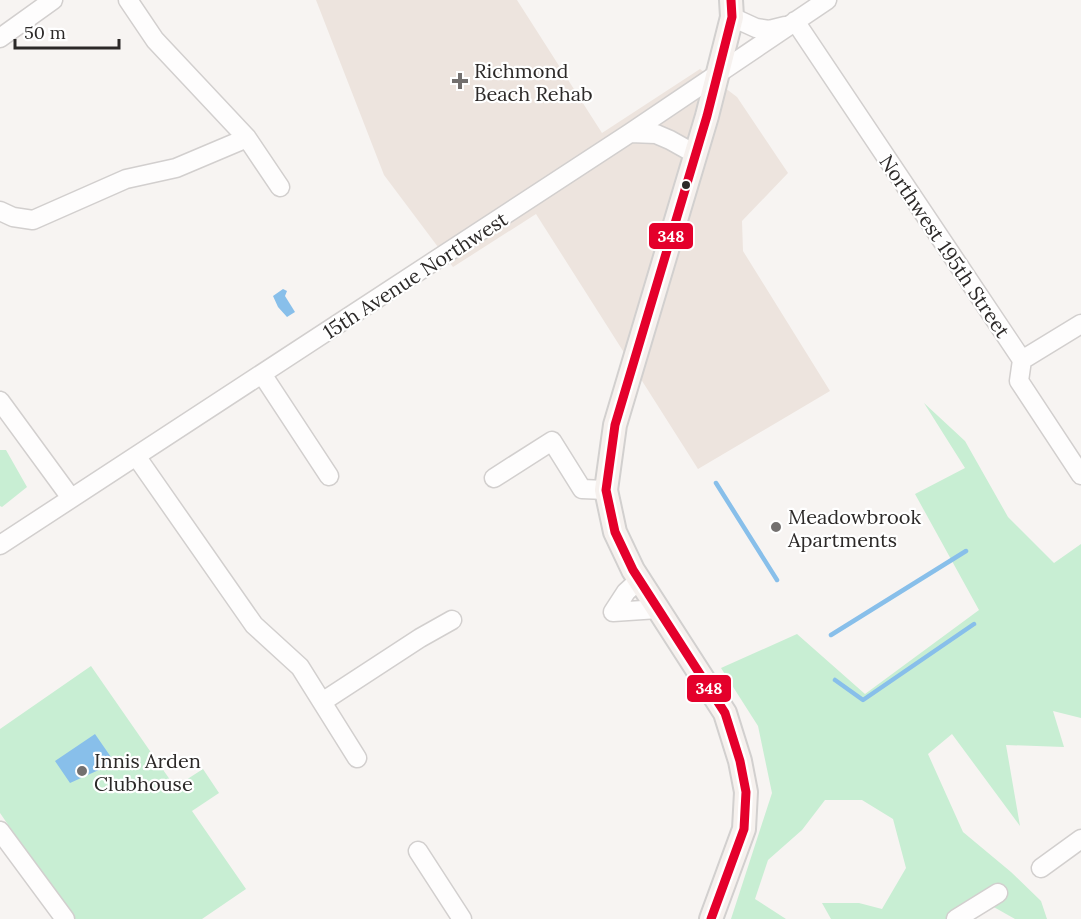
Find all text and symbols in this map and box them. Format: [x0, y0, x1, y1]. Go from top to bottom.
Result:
scale bar [15, 12, 118, 50]
text: 50 m [24, 21, 66, 44]
place label: Richmond Beach Rehab [474, 58, 593, 106]
marker: Richmond Beach Rehab [451, 72, 469, 90]
street label: Northwest 195th Street [874, 150, 1016, 343]
unlabelled marker [680, 179, 692, 191]
street label: 15th Avenue Northwest [318, 206, 512, 344]
line badge: 348 [648, 222, 694, 250]
text: 348 [658, 226, 684, 246]
place label: Meadowbrook Apartments [787, 504, 921, 552]
marker: Meadowbrook Apartments [769, 520, 783, 534]
line badge: 348 [686, 674, 732, 703]
text: 348 [696, 678, 722, 698]
place label: Innis Arden Clubhouse [94, 748, 201, 796]
marker: Innis Arden Clubhouse [75, 764, 89, 778]

